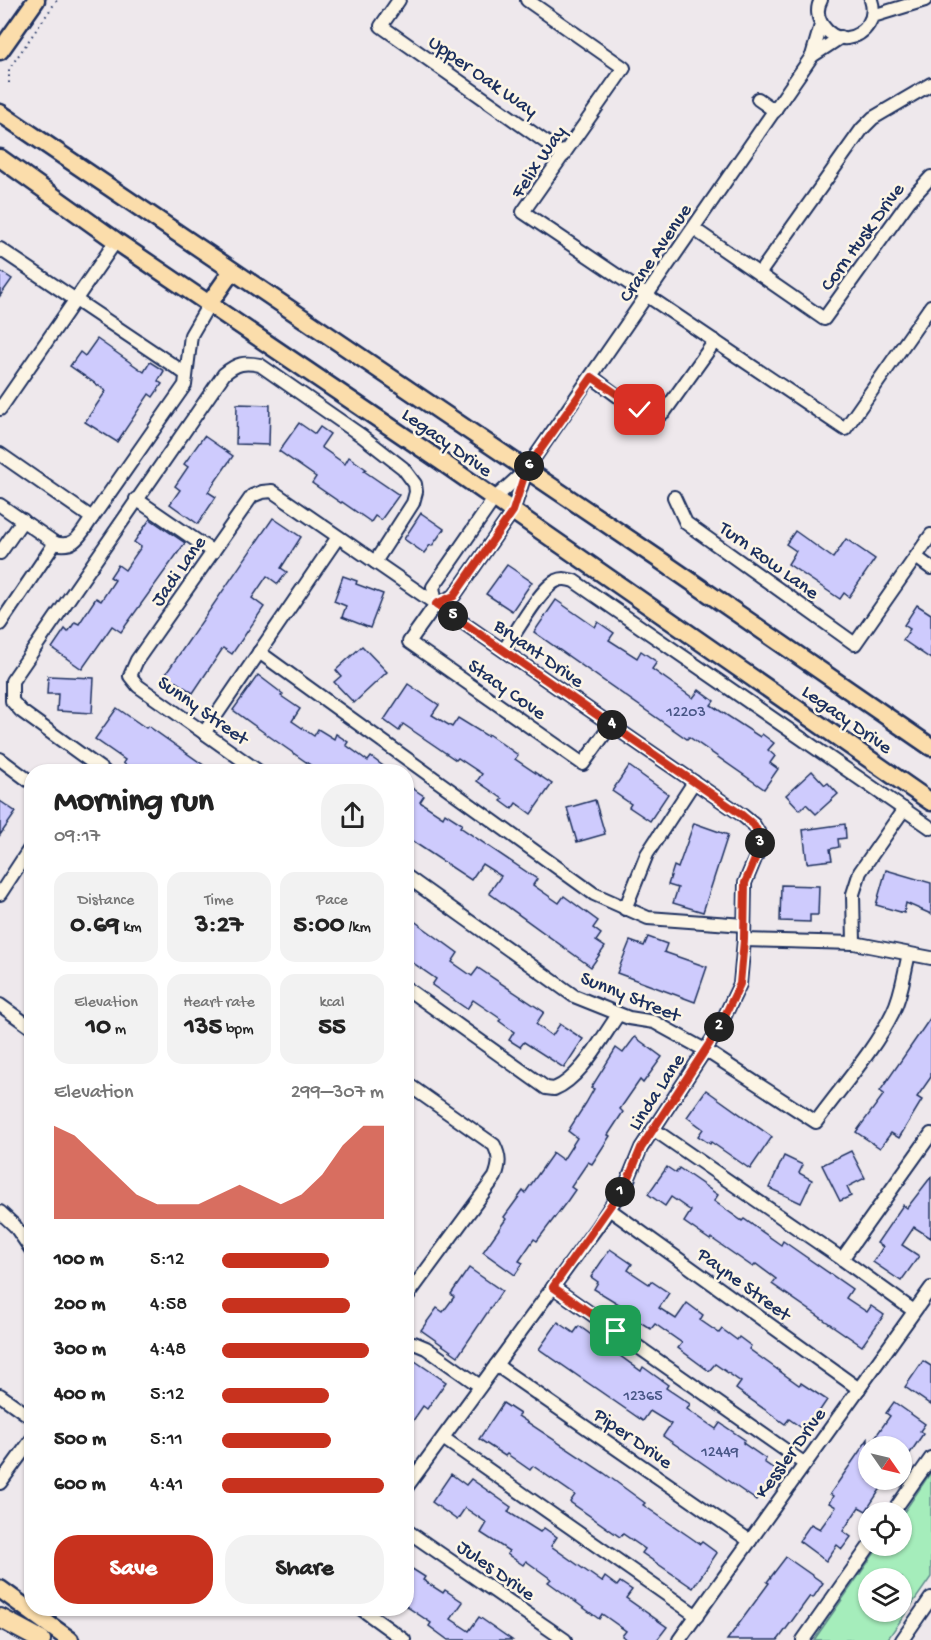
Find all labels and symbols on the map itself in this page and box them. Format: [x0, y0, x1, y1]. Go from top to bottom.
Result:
street label: Upper Oak Way [423, 32, 541, 124]
street label: Felix Way [507, 122, 573, 204]
street label: Corn Husk Drive [817, 179, 911, 297]
street label: Crane Avenue [616, 200, 699, 308]
pin [614, 384, 665, 435]
street label: Legacy Drive [396, 404, 496, 484]
pin: 6 [514, 451, 544, 481]
street label: Turn Row Lane [713, 517, 823, 606]
street label: Jadi Lane [147, 532, 213, 612]
pin: 5 [438, 601, 468, 631]
street label: Bryant Drive [488, 615, 588, 695]
street label: Stacy Cove [462, 656, 550, 727]
street label: Sunny Street [152, 672, 253, 753]
street label: Legacy Drive [796, 681, 896, 761]
house number: 12203 [665, 704, 706, 723]
pin: 4 [597, 710, 627, 740]
pin: 3 [745, 828, 775, 858]
street label: Sunny Street [576, 968, 685, 1029]
pin: 2 [704, 1012, 734, 1042]
street label: Linda Lane [625, 1050, 692, 1136]
pin: 1 [605, 1177, 635, 1207]
street label: Payne Street [691, 1244, 796, 1329]
pin [590, 1305, 641, 1356]
house number: 12365 [622, 1388, 663, 1407]
street label: Piper Drive [587, 1404, 676, 1476]
street label: Kessler Drive [751, 1404, 833, 1504]
north arrow [858, 1436, 912, 1490]
house number: 12449 [700, 1444, 739, 1463]
street label: Jules Drive [451, 1537, 539, 1608]

